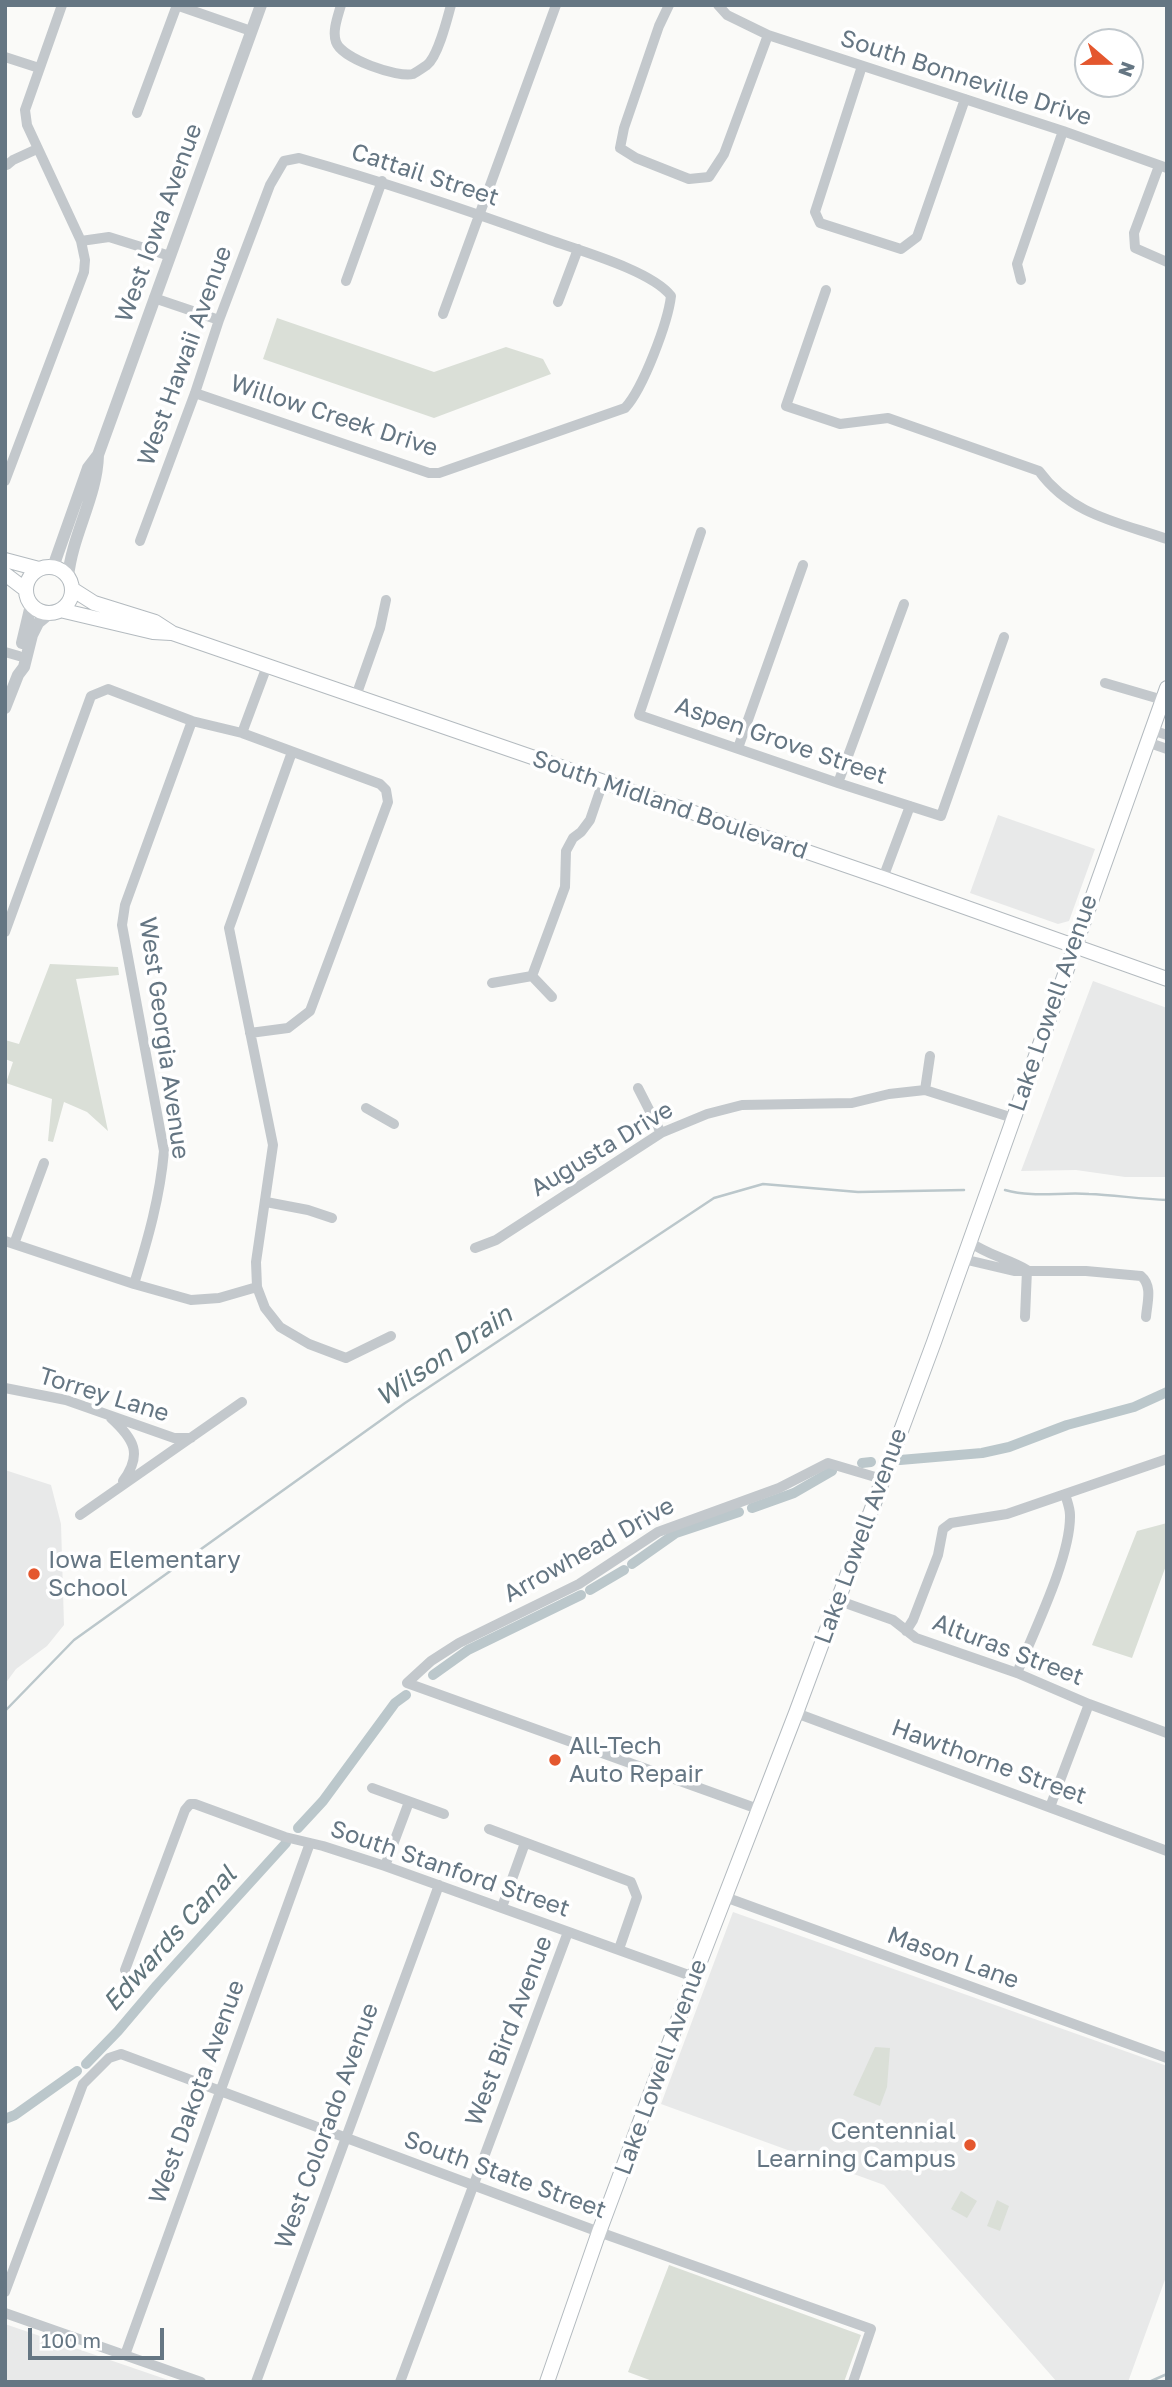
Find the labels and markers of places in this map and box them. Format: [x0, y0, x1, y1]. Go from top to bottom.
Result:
place label: Iowa Elementary School [48, 1546, 241, 1602]
marker: Iowa Elementary School [26, 1566, 42, 1582]
place label: All-Tech Auto Repair [569, 1732, 703, 1788]
marker: All-Tech Auto Repair [547, 1752, 563, 1768]
place label: Centennial Learning Campus [756, 2117, 956, 2173]
marker: Centennial Learning Campus [962, 2137, 978, 2153]

